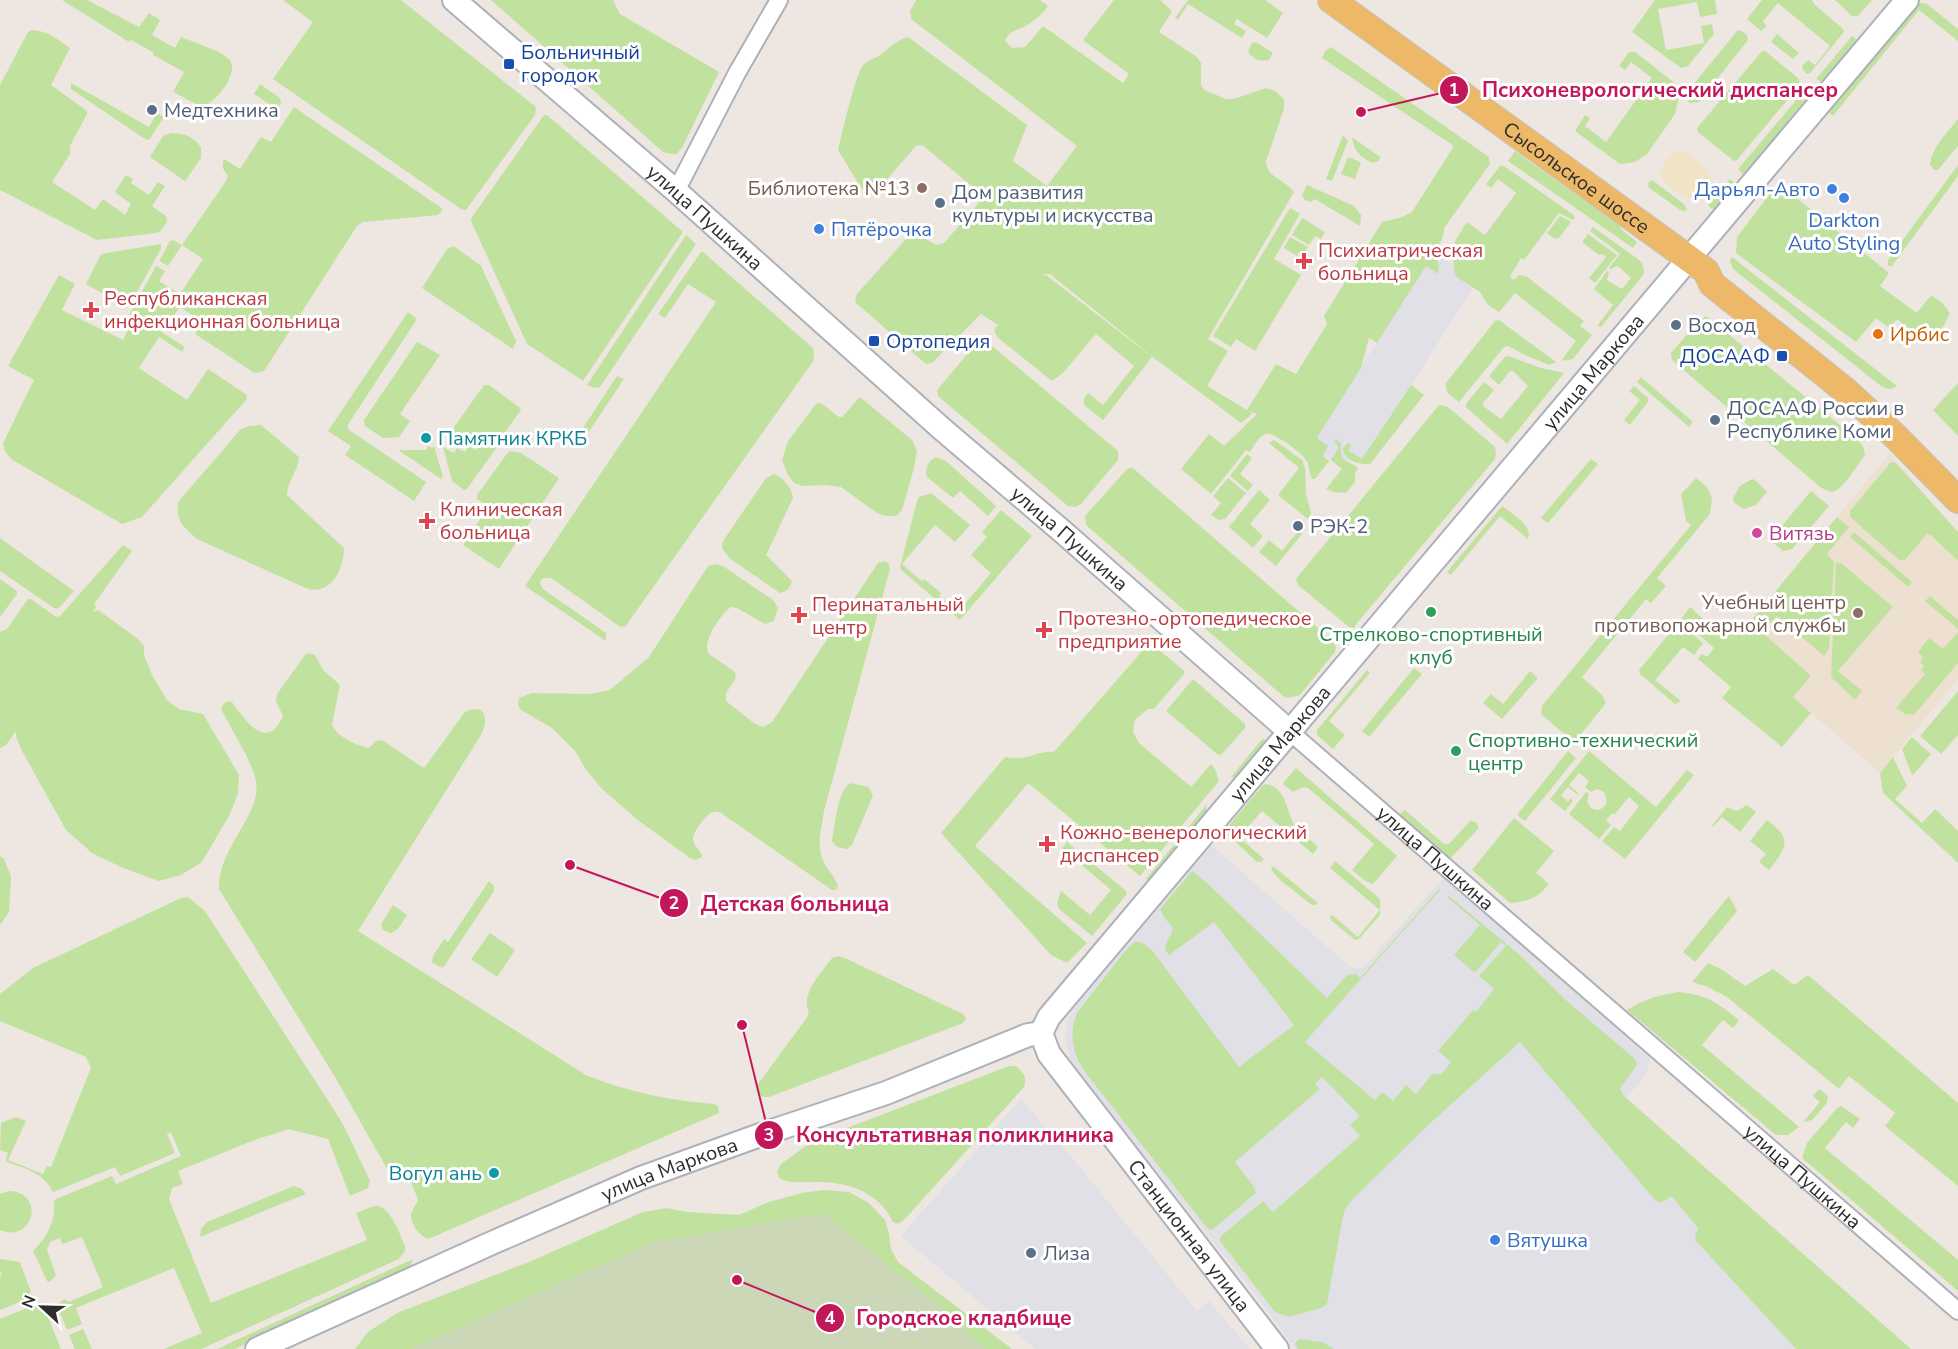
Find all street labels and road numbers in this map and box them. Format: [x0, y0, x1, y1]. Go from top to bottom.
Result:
street label: Сысольское шоссе [1498, 115, 1656, 240]
street label: улица Пушкина [641, 158, 769, 276]
street label: улица Маркова [1536, 308, 1650, 436]
street label: улица Пушкина [1005, 480, 1134, 597]
street label: улица Маркова [1223, 679, 1337, 807]
street label: улица Пушкина [1371, 800, 1500, 917]
street label: улица Пушкина [1738, 1118, 1867, 1235]
street label: улица Маркова [597, 1131, 741, 1207]
street label: Станционная улица [1122, 1154, 1257, 1317]

